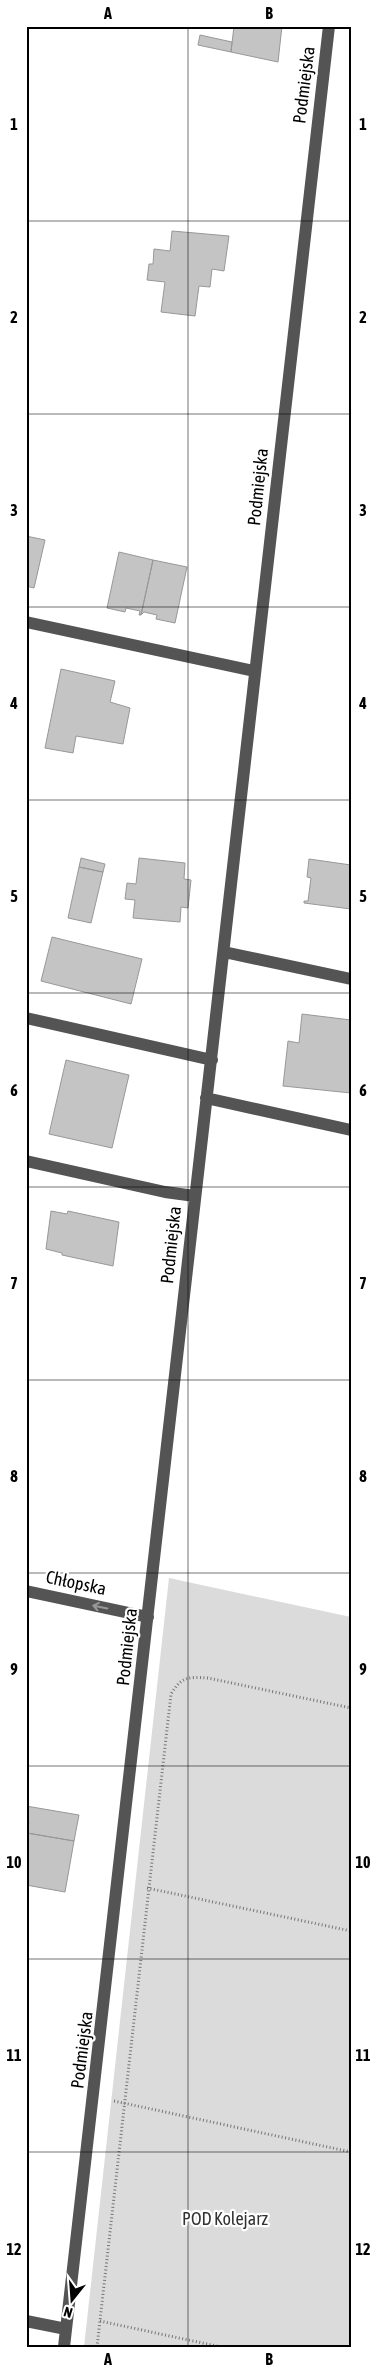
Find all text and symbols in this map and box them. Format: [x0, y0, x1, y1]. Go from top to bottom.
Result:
text: A [103, 4, 112, 22]
text: B [265, 4, 273, 22]
street label: Podmiejska [288, 45, 319, 125]
text: 1 [10, 115, 18, 133]
text: 1 [359, 115, 367, 133]
text: 2 [10, 308, 18, 326]
text: 2 [359, 308, 367, 326]
street label: Podmiejska [243, 447, 272, 527]
text: 3 [10, 501, 18, 519]
text: 3 [359, 501, 367, 519]
text: 4 [9, 694, 18, 712]
text: 4 [358, 694, 367, 712]
text: 5 [10, 887, 18, 905]
text: 5 [359, 887, 367, 905]
text: 6 [10, 1081, 18, 1099]
text: 6 [359, 1081, 367, 1099]
street label: Podmiejska [156, 1205, 185, 1285]
text: 7 [10, 1274, 18, 1292]
text: 7 [359, 1274, 367, 1292]
text: 8 [10, 1467, 18, 1485]
text: 8 [359, 1467, 367, 1485]
street label: Chłopska [44, 1566, 108, 1599]
one-way arrow [92, 1601, 108, 1611]
street label: Podmiejska [112, 1607, 141, 1687]
text: 9 [10, 1660, 18, 1678]
text: 9 [359, 1660, 367, 1678]
text: 10 [6, 1853, 22, 1871]
text: 10 [355, 1853, 371, 1871]
street label: Podmiejska [66, 2010, 97, 2090]
text: 11 [6, 2046, 22, 2064]
text: 11 [355, 2046, 371, 2064]
park label: POD Kolejarz [182, 2208, 268, 2229]
text: 12 [6, 2240, 22, 2258]
text: 12 [355, 2240, 371, 2258]
north arrow [48, 2276, 98, 2326]
text: N [62, 2304, 74, 2321]
text: A [103, 2350, 112, 2368]
text: B [265, 2350, 273, 2368]

